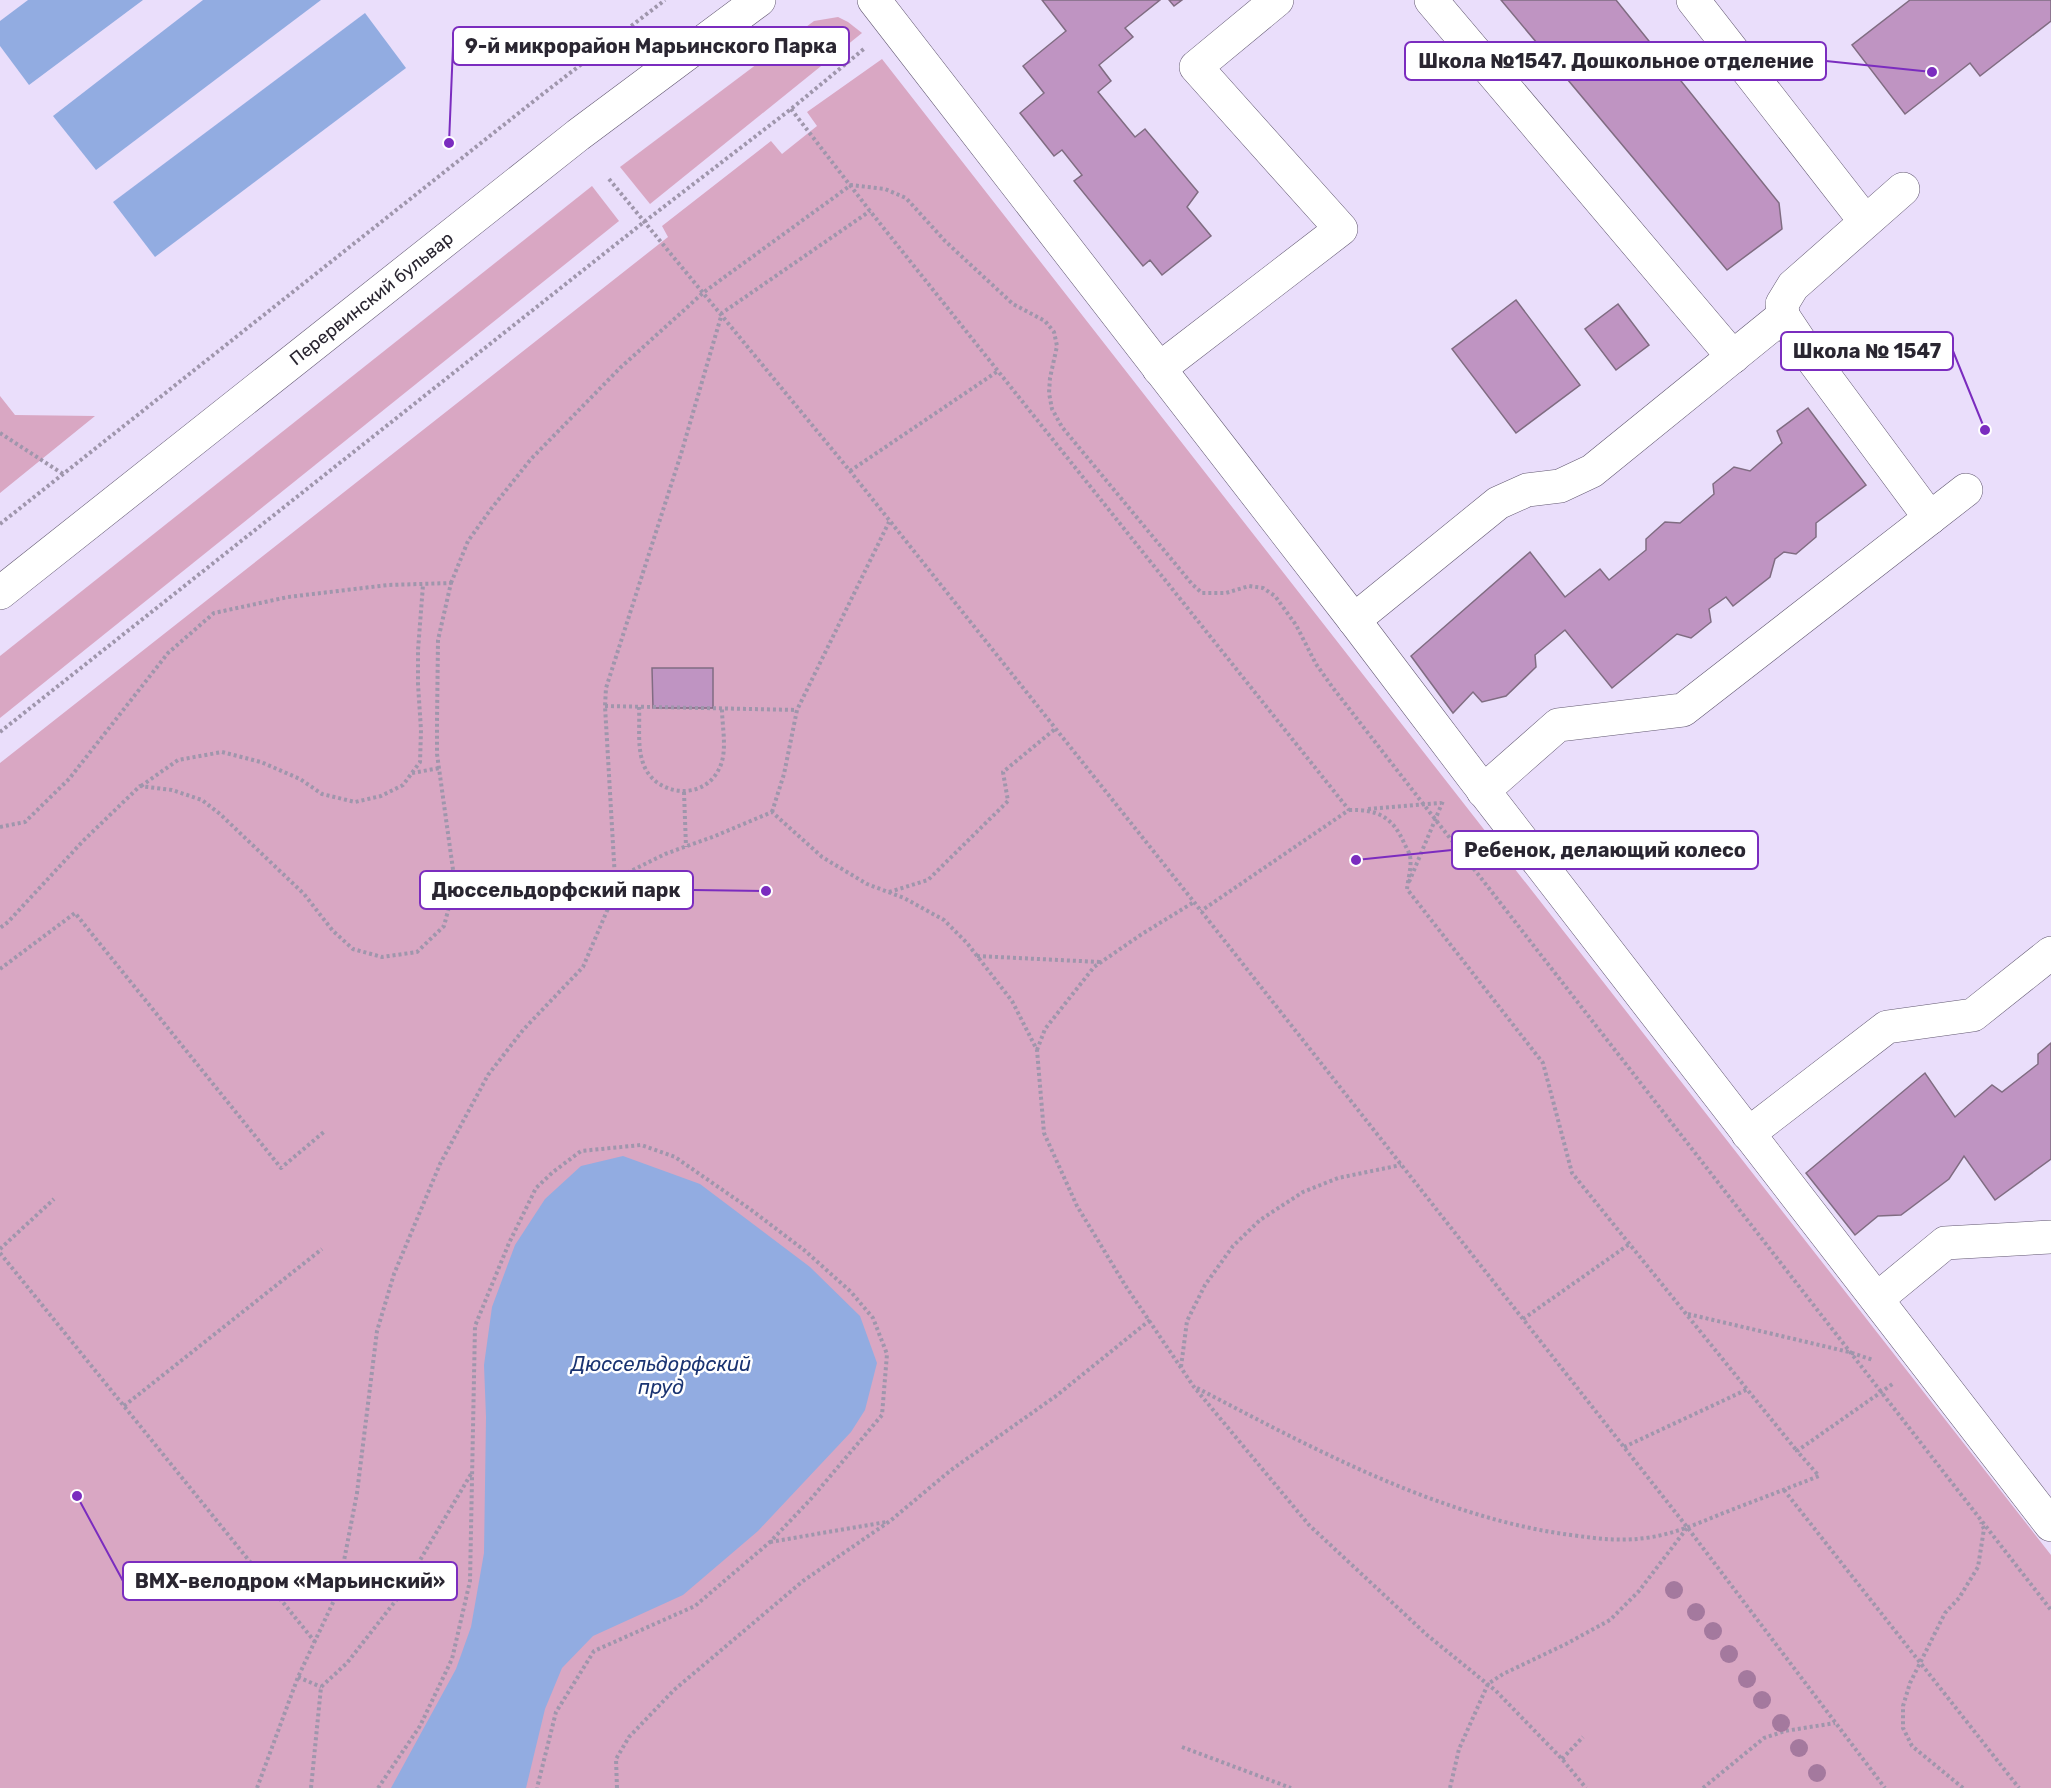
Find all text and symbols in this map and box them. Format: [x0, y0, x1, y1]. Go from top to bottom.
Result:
callout: 9-й микрорайон Марьинского Парка [453, 27, 849, 65]
text: 9-й микрорайон Марьинского Парка [465, 34, 837, 58]
callout: Школа №1547. Дошкольное отделение [1405, 42, 1826, 80]
text: Школа №1547. Дошкольное отделение [1418, 49, 1814, 73]
street label: Перервинский бульвар [285, 227, 458, 370]
callout: Школа № 1547 [1781, 332, 1953, 370]
text: Школа № 1547 [1793, 339, 1941, 363]
callout: Ребенок, делающий колесо [1452, 831, 1758, 869]
text: Ребенок, делающий колесо [1464, 838, 1746, 862]
callout: Дюссельдорфский парк [420, 871, 693, 909]
text: Дюссельдорфский парк [431, 878, 681, 902]
water label: Дюссельдорфский пруд [569, 1352, 751, 1399]
callout: BMX-велодром «Марьинский» [123, 1562, 457, 1600]
text: BMX-велодром «Марьинский» [135, 1569, 445, 1593]

